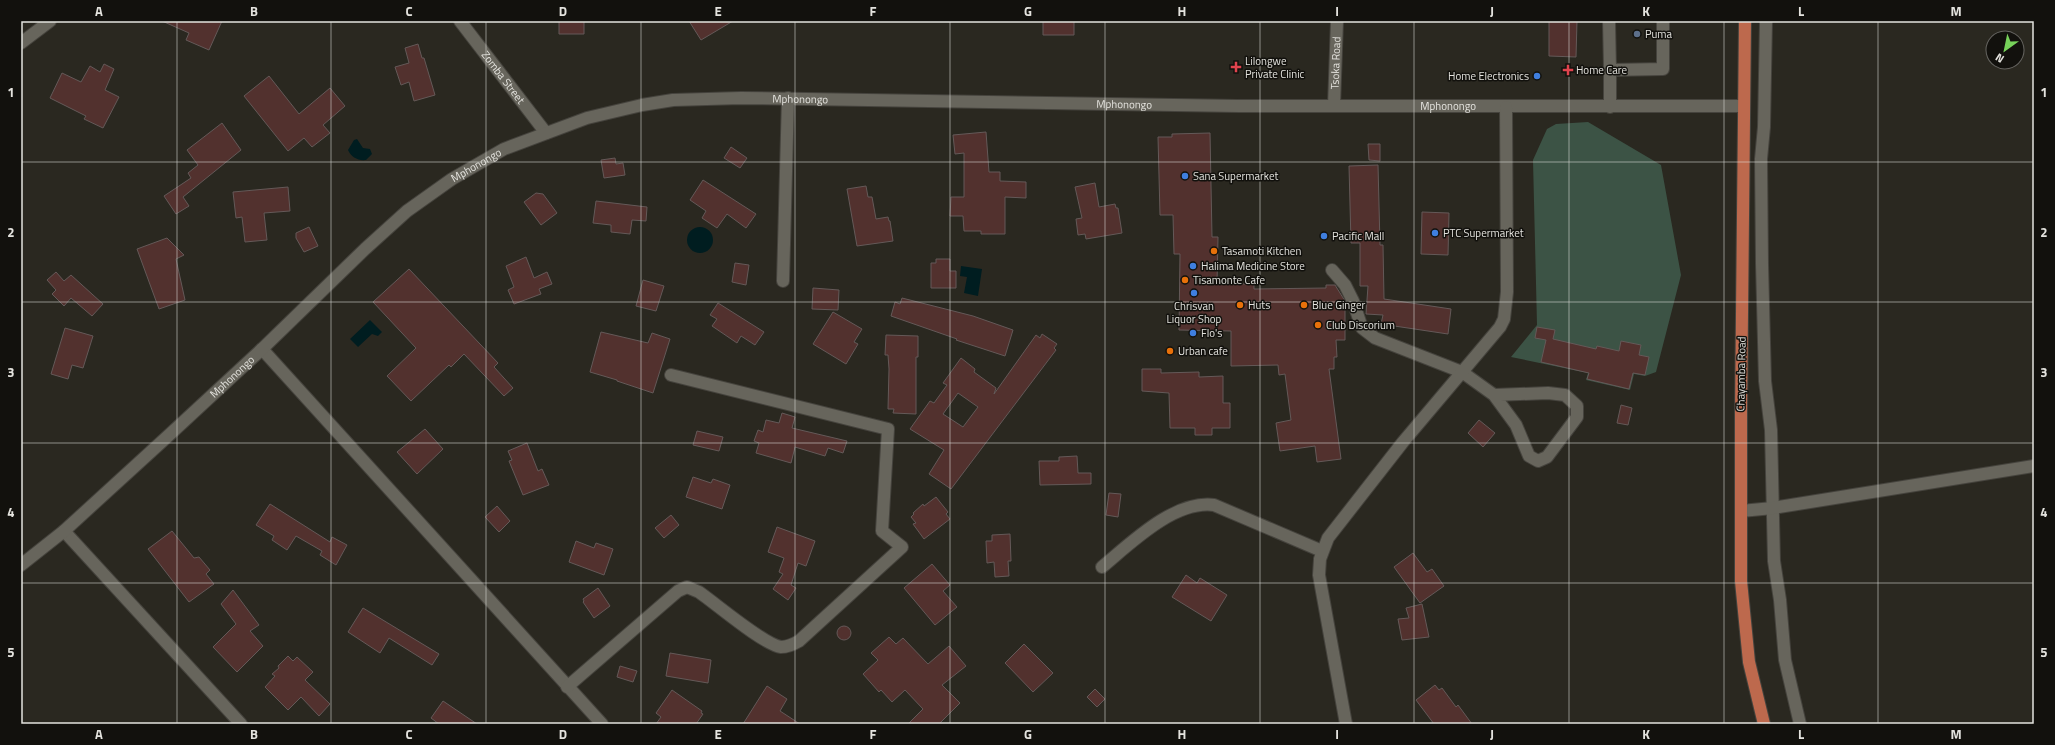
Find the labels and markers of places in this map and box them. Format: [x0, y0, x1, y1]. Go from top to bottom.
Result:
place label: Puma [1645, 26, 1673, 42]
marker: Puma [1632, 29, 1642, 39]
place label: Lilongwe Private Clinic [1245, 53, 1305, 82]
marker: Lilongwe Private Clinic [1230, 61, 1242, 73]
place label: Home Care [1576, 62, 1628, 78]
marker: Home Care [1563, 65, 1573, 75]
place label: Home Electronics [1448, 68, 1529, 84]
marker: Home Electronics [1532, 71, 1542, 81]
place label: Sana Supermarket [1193, 168, 1278, 184]
marker: Sana Supermarket [1180, 171, 1190, 181]
place label: PTC Supermarket [1443, 225, 1524, 241]
place label: Pacific Mall [1332, 228, 1384, 244]
marker: PTC Supermarket [1430, 228, 1440, 238]
marker: Pacific Mall [1319, 231, 1329, 241]
place label: Tasamoti Kitchen [1222, 243, 1301, 259]
marker: Tasamoti Kitchen [1209, 246, 1219, 256]
place label: Halima Medicine Store [1201, 258, 1305, 274]
marker: Halima Medicine Store [1188, 261, 1198, 271]
place label: Tisamonte Cafe [1193, 272, 1266, 288]
marker: Tisamonte Cafe [1180, 275, 1190, 285]
marker: Chrisvan Liquor Shop [1189, 288, 1199, 298]
place label: Huts [1248, 297, 1270, 313]
place label: Blue Ginger [1312, 297, 1365, 313]
place label: Chrisvan Liquor Shop [1167, 298, 1222, 327]
marker: Huts [1235, 300, 1245, 310]
marker: Blue Ginger [1299, 300, 1309, 310]
place label: Club Discorium [1326, 317, 1395, 333]
marker: Club Discorium [1313, 320, 1323, 330]
place label: Flo's [1201, 325, 1222, 341]
marker: Flo's [1188, 328, 1198, 338]
place label: Urban cafe [1178, 343, 1228, 359]
marker: Urban cafe [1165, 346, 1175, 356]

